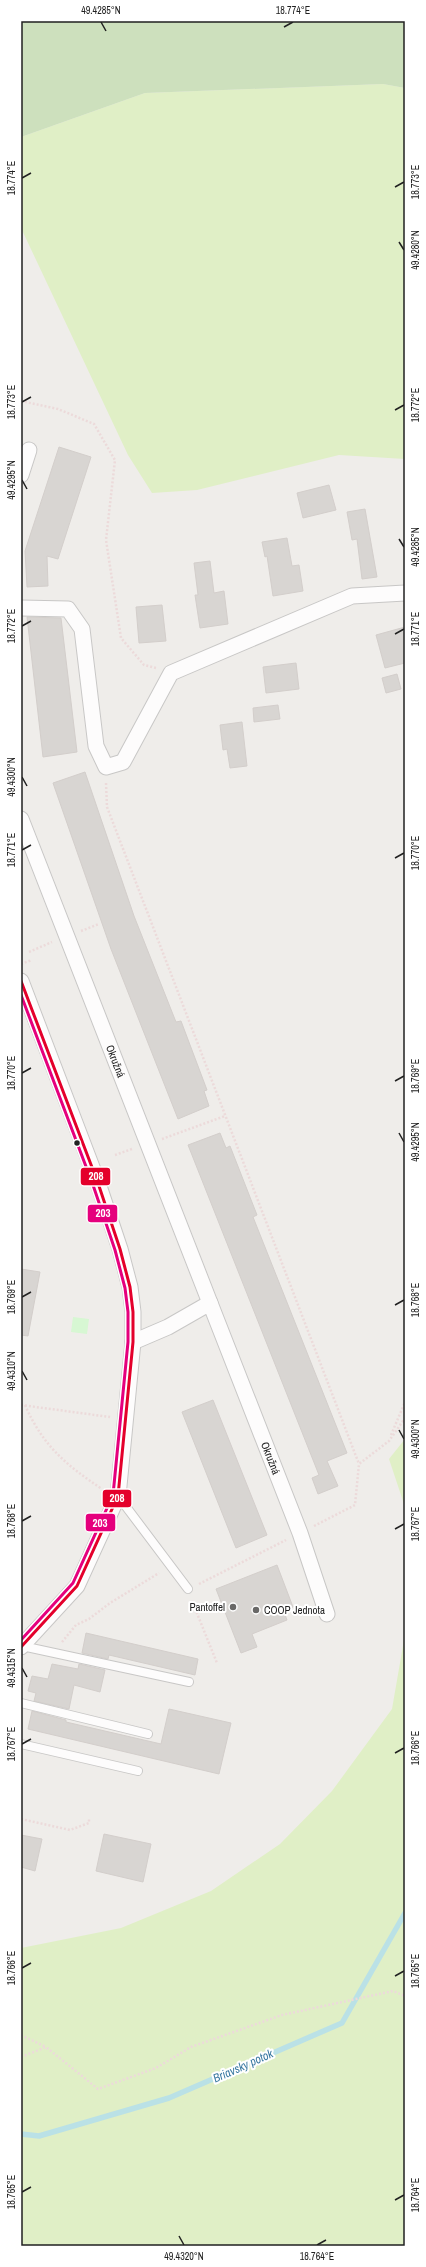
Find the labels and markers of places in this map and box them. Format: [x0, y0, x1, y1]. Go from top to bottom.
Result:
unlabelled marker [72, 1138, 82, 1148]
place label: Pantoffel [190, 1600, 225, 1614]
marker: Pantoffel [228, 1602, 238, 1612]
place label: COOP Jednota [264, 1603, 325, 1617]
marker: COOP Jednota [251, 1605, 261, 1615]

